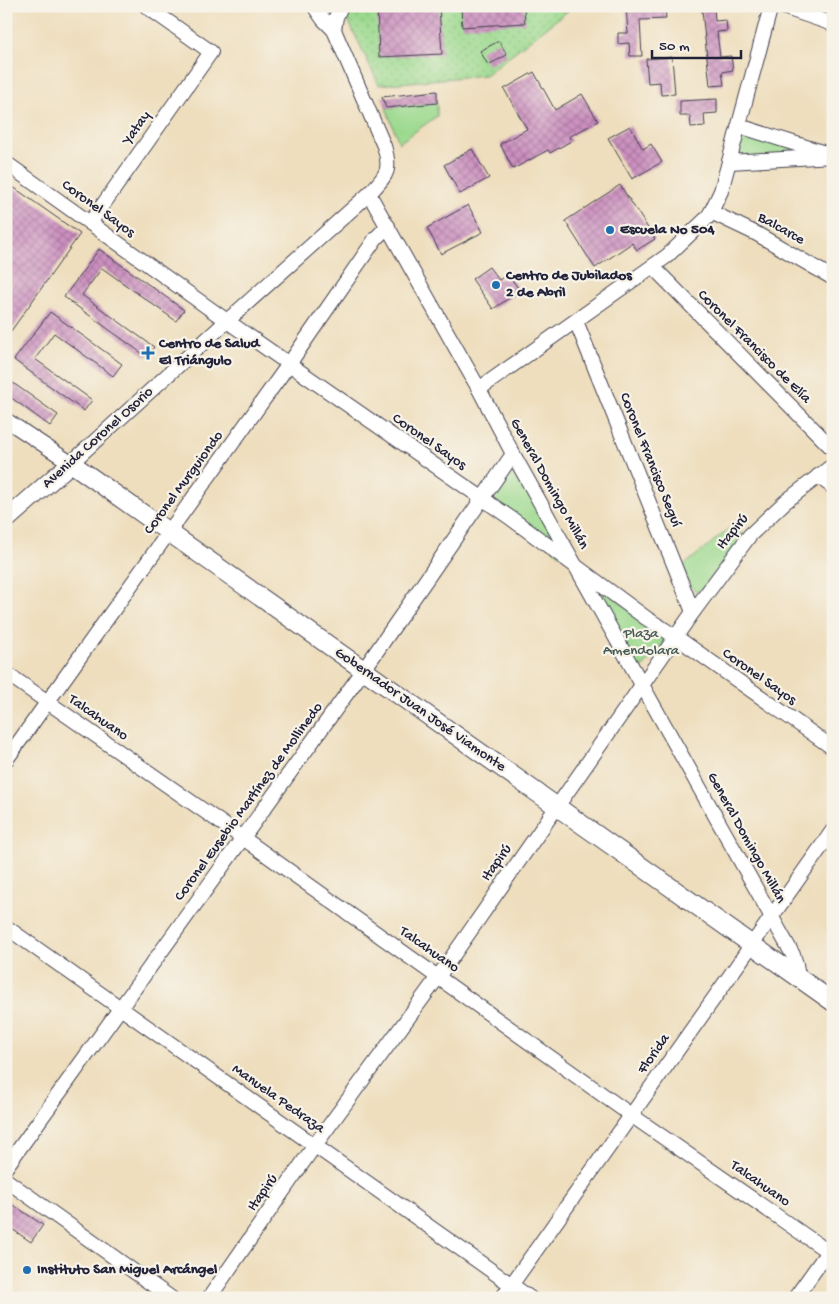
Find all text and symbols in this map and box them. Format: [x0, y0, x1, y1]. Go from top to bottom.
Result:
scale bar [652, 28, 740, 60]
text: 50 m [659, 38, 690, 56]
street label: Yatay [118, 107, 155, 150]
street label: Coronel Sayos [58, 176, 139, 242]
street label: Balcarce [754, 208, 808, 249]
place label: Escuela No 504 [620, 221, 715, 239]
marker: Escuela No 504 [604, 224, 616, 236]
place label: Centro de Jubilados 2 de Abril [505, 267, 633, 302]
marker: Centro de Jubilados 2 de Abril [490, 279, 502, 291]
street label: Coronel Francisco de Elía [693, 286, 815, 408]
place label: Centro de Salud El Triángulo [158, 335, 261, 370]
marker: Centro de Salud El Triángulo [141, 346, 155, 360]
street label: Avenida Coronel Osorio [39, 383, 158, 493]
street label: Coronel Francisco Seguí [615, 390, 685, 530]
street label: Coronel Sayos [388, 410, 470, 475]
street label: General Domingo Millán [506, 415, 592, 553]
street label: Coronel Murguiondo [140, 427, 228, 538]
street label: Itapirú [713, 510, 753, 554]
park label: Plaza Amendolara [603, 625, 680, 660]
street label: Gobernador Juan José Viamonte [331, 644, 509, 776]
street label: Coronel Sayos [718, 645, 800, 710]
street label: Talcahuano [64, 690, 132, 745]
street label: Coronel Eusebio Martínez de Mollinedo [171, 699, 327, 905]
street label: General Domingo Millán [703, 769, 789, 907]
street label: Itapirú [478, 841, 516, 885]
street label: Talcahuano [395, 922, 463, 977]
street label: Florida [633, 1030, 675, 1078]
street label: Manuela Pedraza [228, 1060, 328, 1138]
street label: Talcahuano [726, 1156, 794, 1211]
street label: Itapirú [244, 1171, 282, 1215]
place label: Instituto San Miguel Arcángel [37, 1261, 218, 1279]
marker: Instituto San Miguel Arcángel [21, 1264, 33, 1276]

